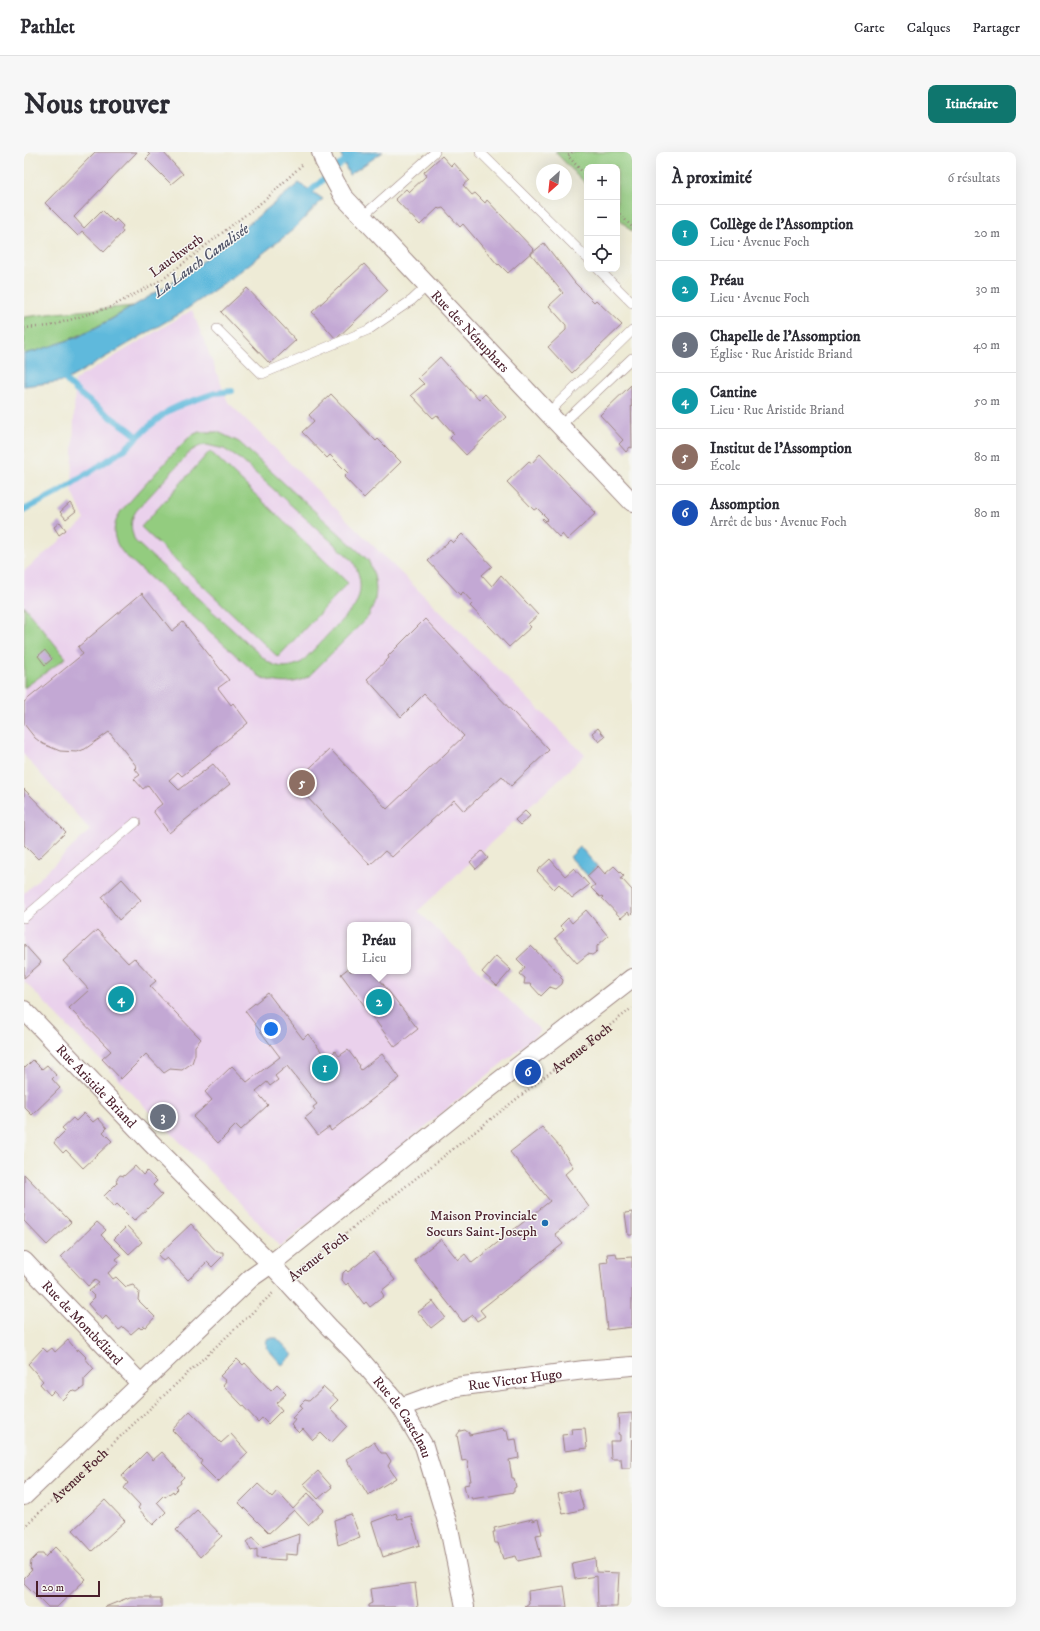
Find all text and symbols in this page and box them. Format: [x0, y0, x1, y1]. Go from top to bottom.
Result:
text: Pathlet [20, 16, 75, 39]
text: Carte [854, 19, 885, 37]
text: Calques [907, 19, 950, 37]
text: Partager [972, 19, 1020, 37]
button: Itinéraire [928, 85, 1016, 123]
text: Nous trouver [24, 87, 170, 122]
north arrow [536, 164, 572, 200]
map controls [584, 164, 620, 272]
button: + [584, 164, 620, 200]
text: À proximité [672, 167, 752, 189]
text: 6 résultats [948, 170, 1000, 186]
button: − [584, 200, 620, 236]
text: Collège de l'Assomption [710, 215, 853, 234]
water label: La Lauch Canalisée [149, 219, 254, 302]
text: 1 [683, 225, 687, 241]
text: 20 m [974, 225, 1000, 241]
street label: Lauchwerb [146, 230, 208, 281]
text: Lieu · Avenue Foch [710, 234, 810, 250]
button: locate [584, 236, 620, 272]
text: Préau [710, 271, 744, 290]
text: 2 [682, 281, 688, 297]
text: 30 m [976, 281, 1000, 297]
street label: Rue des Nénuphars [427, 287, 513, 377]
text: Lieu · Avenue Foch [710, 290, 810, 306]
text: Chapelle de l'Assomption [710, 327, 861, 346]
text: 3 [683, 337, 687, 353]
text: 40 m [973, 337, 1000, 353]
text: Église · Rue Aristide Briand [710, 346, 852, 362]
text: Cantine [710, 383, 757, 402]
text: 4 [681, 393, 689, 409]
text: 50 m [974, 393, 1000, 409]
text: Lieu · Rue Aristide Briand [710, 402, 844, 418]
text: Institut de l'Assomption [710, 439, 852, 458]
text: 5 [682, 449, 688, 465]
text: 80 m [974, 449, 1000, 465]
text: École [710, 458, 740, 474]
text: Assomption [710, 495, 779, 514]
text: 6 [682, 505, 688, 521]
text: 80 m [974, 505, 1000, 521]
text: Arrêt de bus · Avenue Foch [710, 514, 847, 530]
pin: 5 [289, 768, 315, 798]
popup [347, 922, 411, 974]
text: Préau [362, 931, 396, 950]
text: Lieu [362, 950, 386, 966]
pin: 4 [108, 984, 134, 1014]
pin: 2 [366, 987, 392, 1017]
your location [261, 1019, 281, 1039]
street label: Avenue Foch [549, 1019, 617, 1078]
street label: Rue Aristide Briand [52, 1041, 140, 1132]
pin: 1 [312, 1053, 338, 1083]
pin: 6 [515, 1057, 541, 1087]
pin: 3 [150, 1102, 176, 1132]
place label: Maison Provinciale Soeurs Saint-Joseph [426, 1207, 538, 1241]
marker: Maison Provinciale Soeurs Saint-Joseph [540, 1218, 550, 1228]
street label: Avenue Foch [285, 1227, 353, 1286]
street label: Rue de Montbéliard [37, 1277, 126, 1369]
street label: Rue Victor Hugo [467, 1365, 563, 1395]
street label: Rue de Castelnau [369, 1373, 435, 1460]
street label: Avenue Foch [48, 1444, 113, 1507]
scale bar [36, 1579, 100, 1598]
text: 20 m [42, 1581, 64, 1595]

